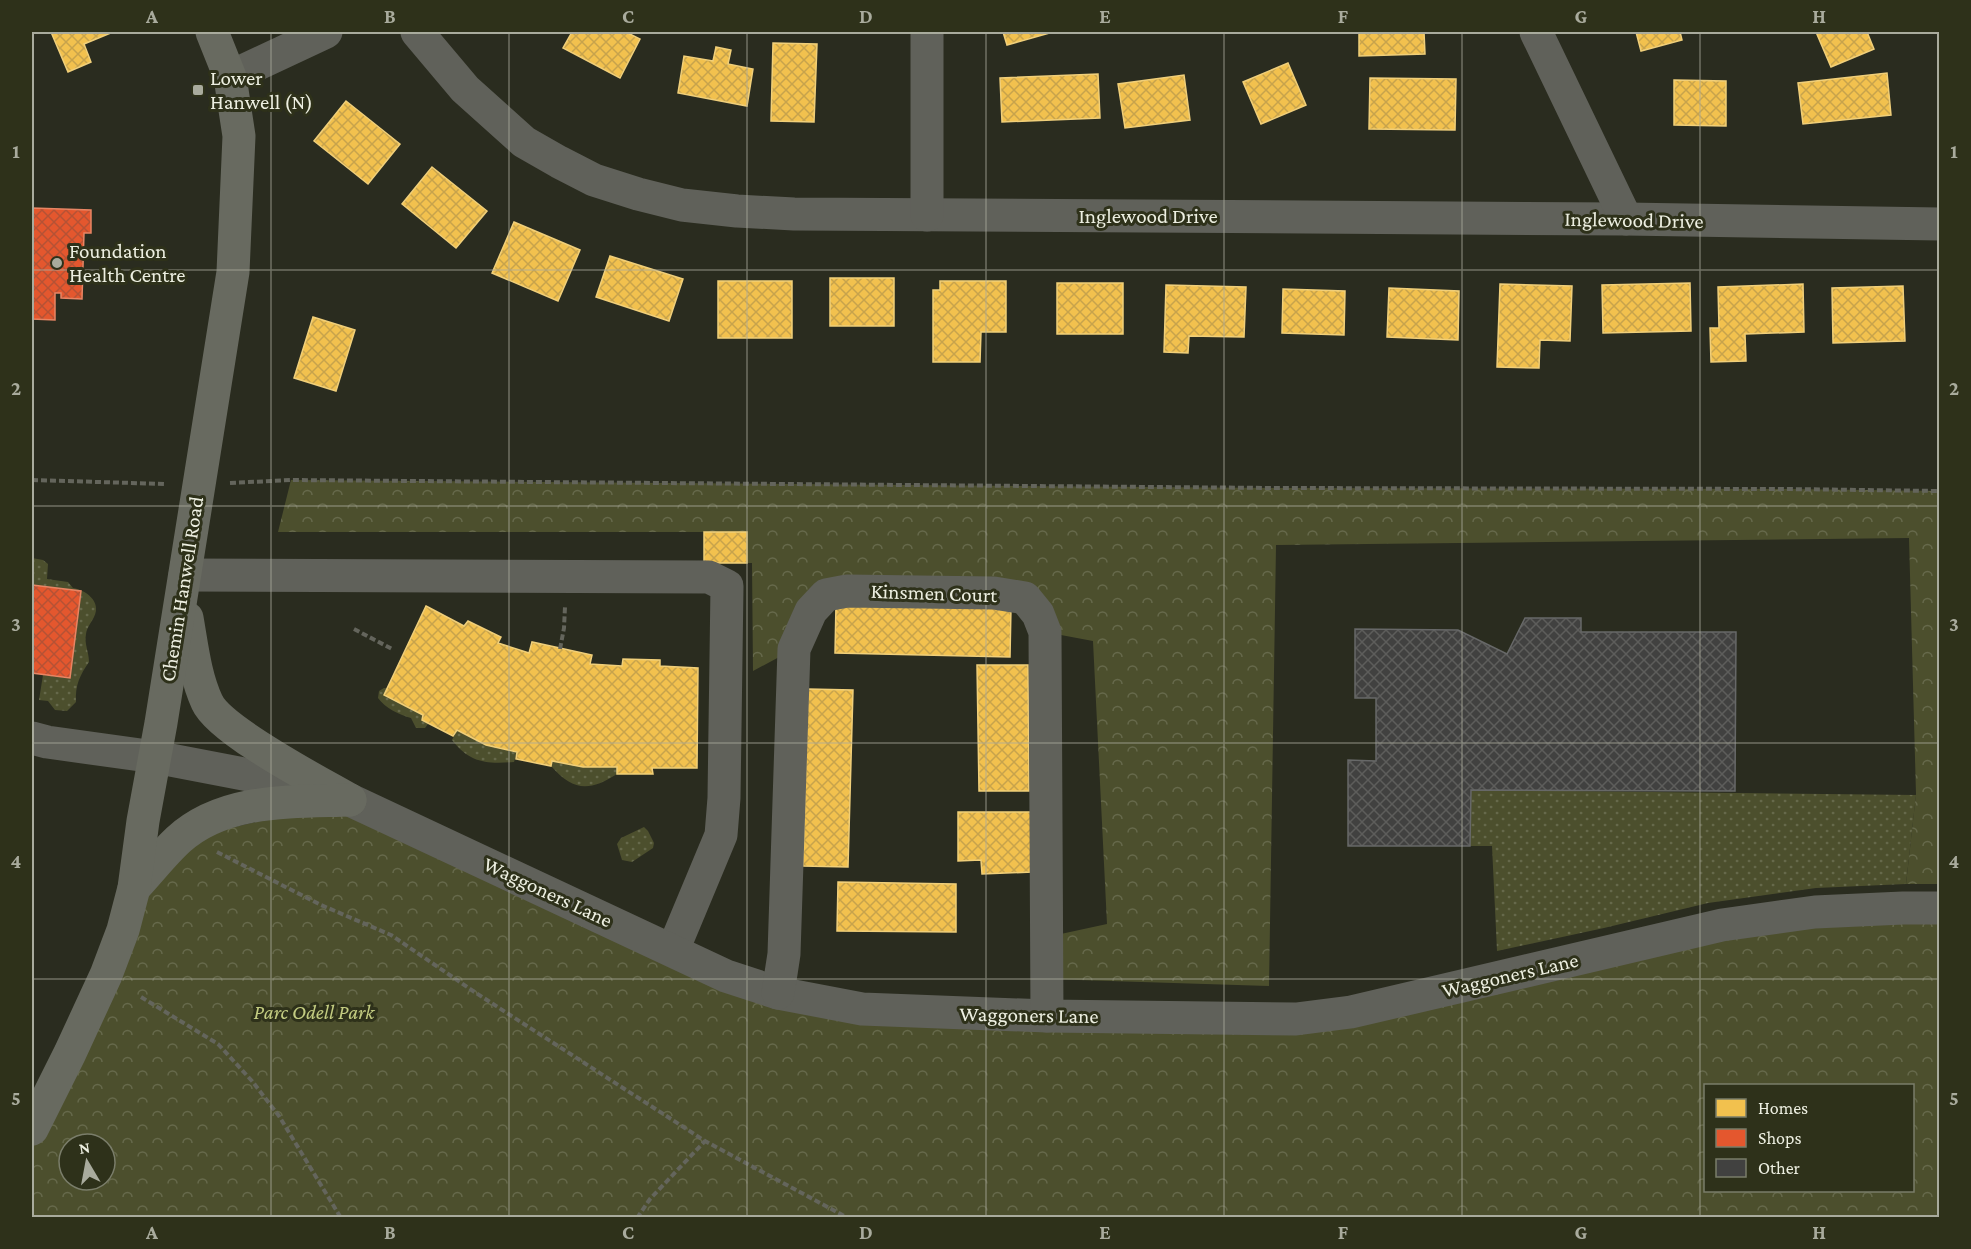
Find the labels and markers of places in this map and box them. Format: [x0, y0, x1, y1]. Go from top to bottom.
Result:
place label: Lower Hanwell (N) [210, 66, 313, 114]
marker: Lower Hanwell (N) [191, 83, 205, 97]
place label: Foundation Health Centre [69, 239, 185, 287]
marker: Foundation Health Centre [50, 256, 64, 270]

